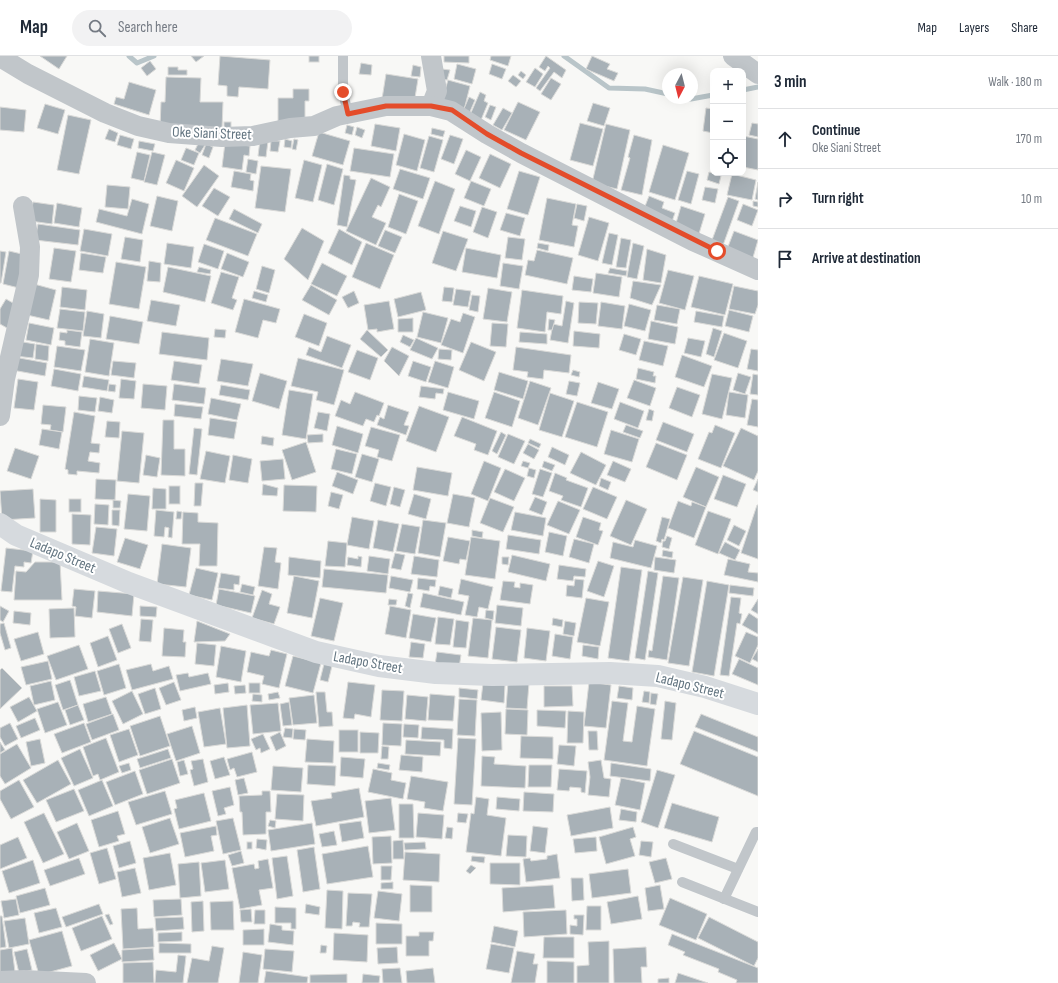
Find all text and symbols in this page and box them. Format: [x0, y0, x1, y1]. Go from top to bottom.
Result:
search box [72, 10, 352, 46]
text: Map [20, 16, 48, 39]
icon: search [86, 17, 108, 39]
text: Search here [118, 18, 178, 37]
text: Map [917, 19, 937, 36]
text: Layers [959, 19, 989, 36]
text: Share [1011, 19, 1038, 36]
north arrow [662, 68, 698, 104]
map controls [710, 68, 746, 176]
button: + [710, 68, 746, 104]
text: 3 min [774, 72, 807, 92]
text: Walk · 180 m [988, 74, 1042, 90]
route end [334, 83, 352, 101]
button: − [710, 104, 746, 140]
text: Continue [812, 121, 861, 140]
street label: Oke Siani Street [172, 123, 252, 144]
icon: ahead [774, 128, 796, 150]
text: 170 m [1016, 131, 1042, 147]
button: locate [710, 140, 746, 176]
text: Oke Siani Street [812, 140, 881, 156]
icon: right [774, 188, 796, 210]
text: Turn right [812, 189, 864, 208]
text: 10 m [1021, 191, 1042, 207]
route start [708, 242, 726, 260]
icon: arrive [774, 248, 796, 270]
text: Arrive at destination [812, 249, 921, 268]
street label: Ladapo Street [27, 533, 99, 578]
street label: Ladapo Street [332, 647, 404, 678]
street label: Ladapo Street [654, 668, 726, 703]

